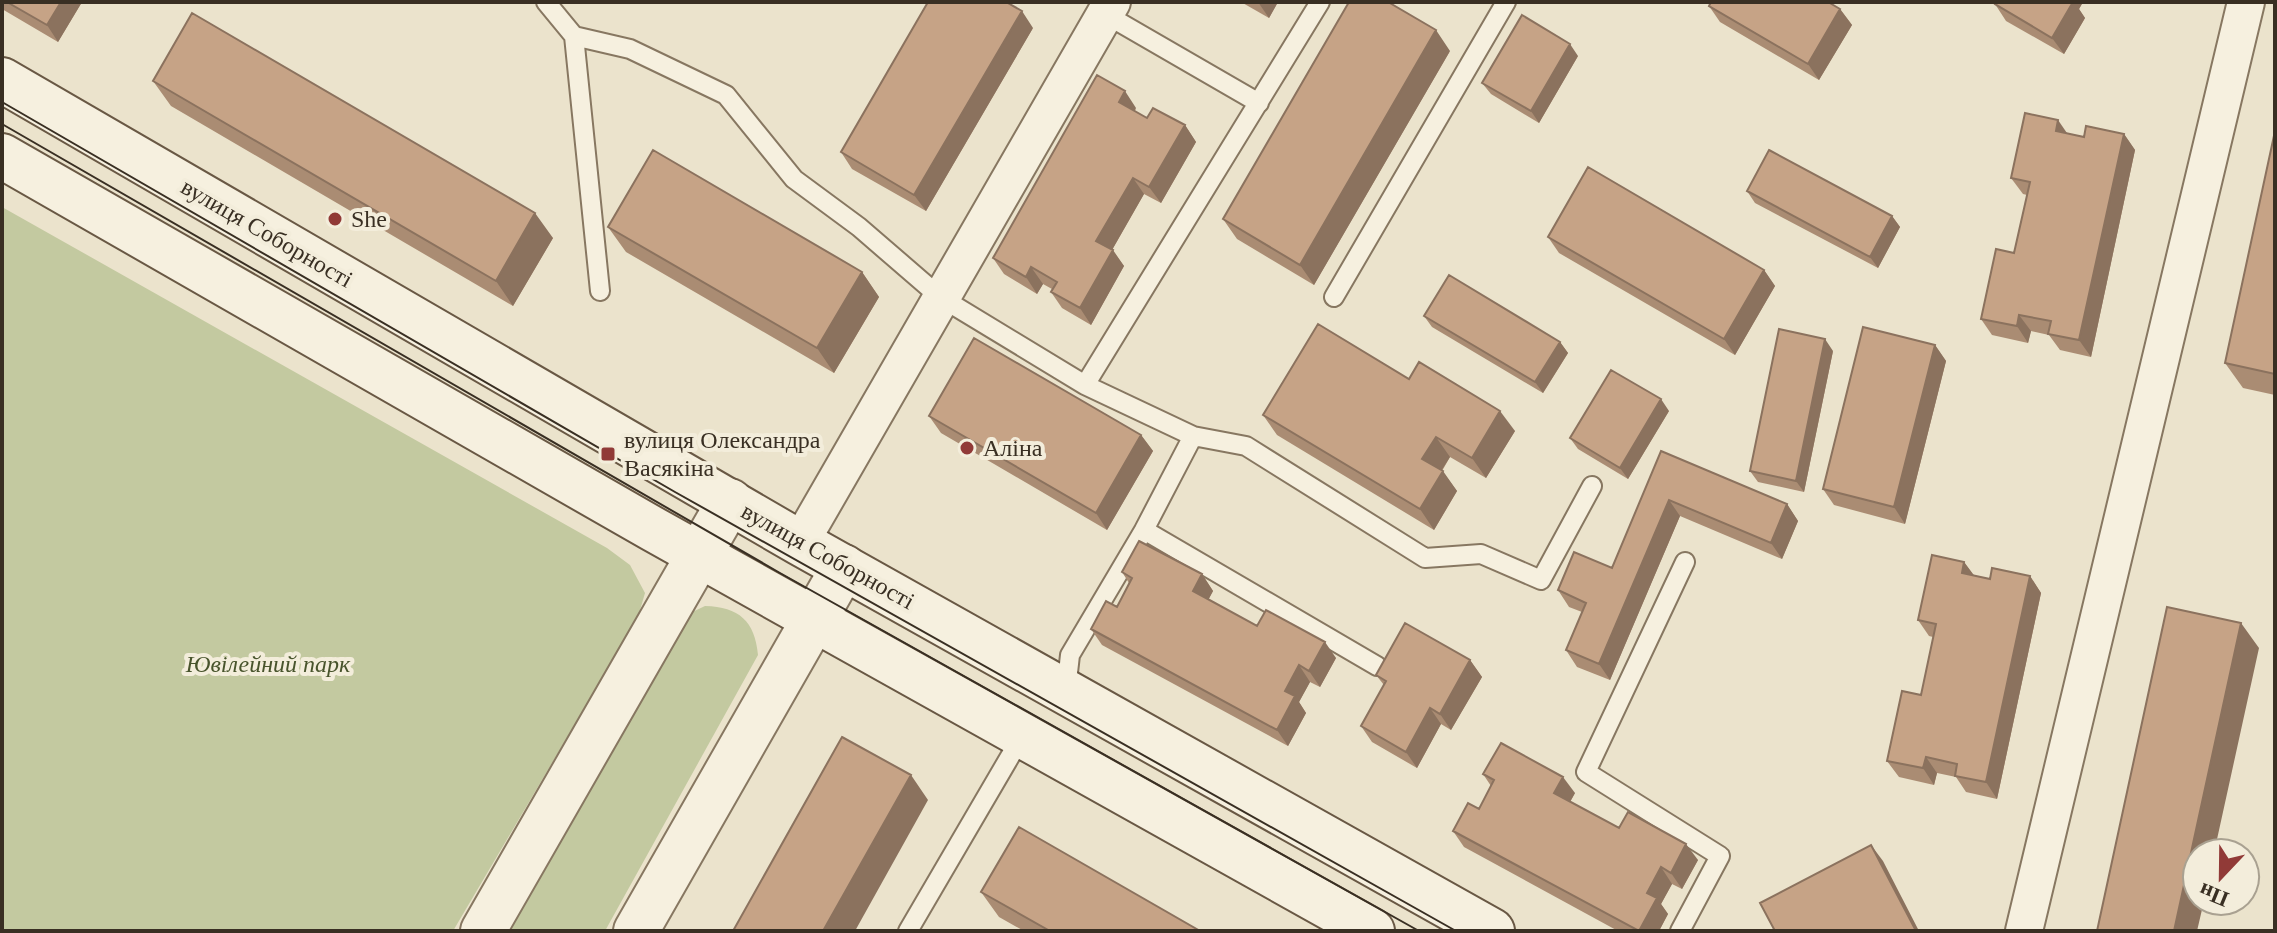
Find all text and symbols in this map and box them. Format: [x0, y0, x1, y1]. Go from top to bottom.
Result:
street label: вулиця Соборності [177, 173, 358, 293]
place label: She [351, 206, 387, 232]
marker: She [326, 210, 344, 228]
place label: вулиця Олександра Васякіна [624, 427, 821, 481]
place label: Аліна [983, 435, 1043, 461]
marker: Аліна [958, 439, 976, 457]
marker: вулиця Олександра Васякіна [599, 445, 617, 463]
street label: вулиця Соборності [737, 498, 919, 614]
park label: Ювілейний парк [185, 651, 351, 677]
north arrow [2181, 837, 2261, 917]
text: Пн [2195, 878, 2232, 912]

